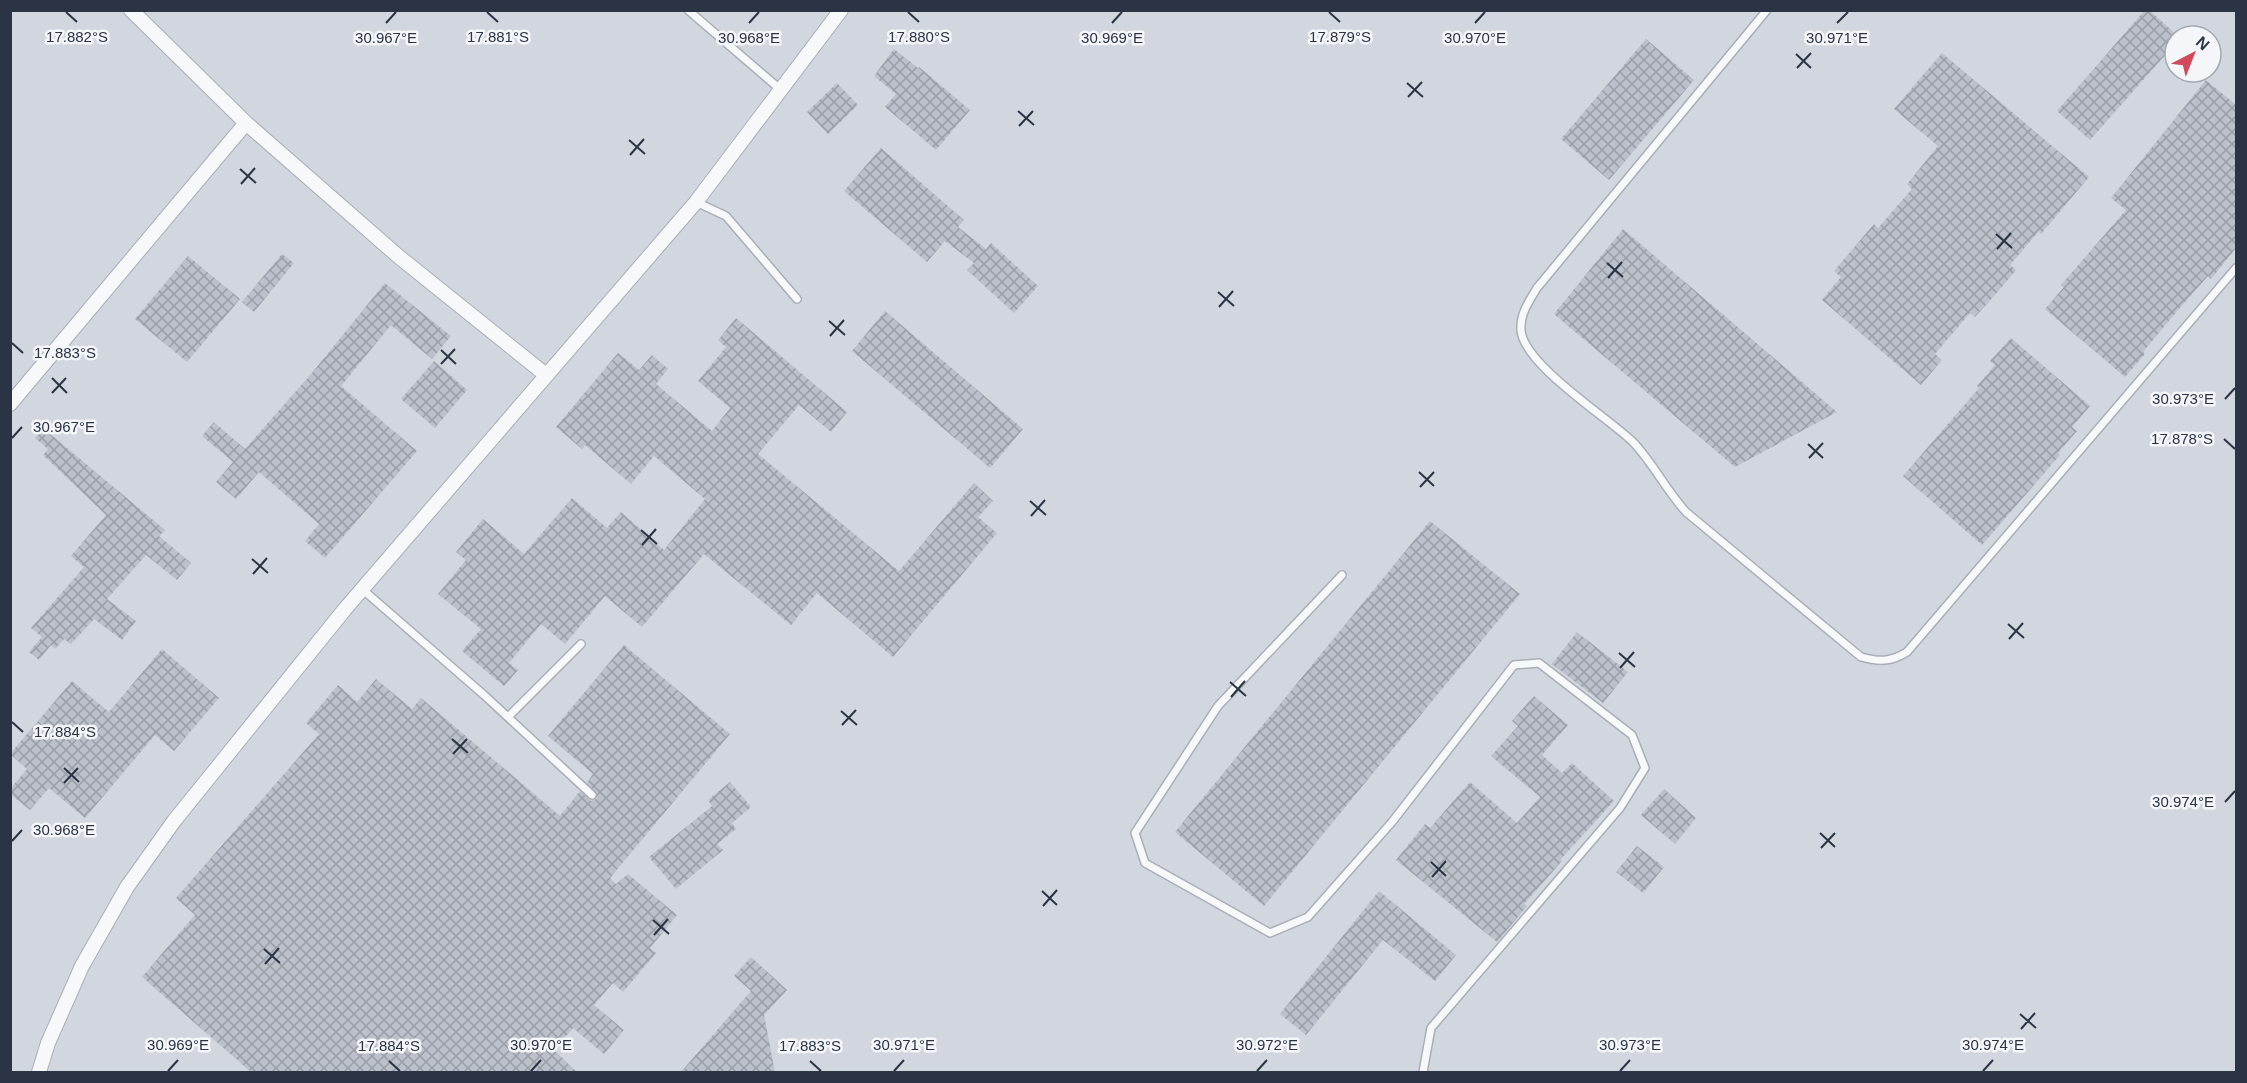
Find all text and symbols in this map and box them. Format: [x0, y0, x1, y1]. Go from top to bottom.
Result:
north arrow [2163, 24, 2223, 84]
text: 17.882°S [46, 28, 108, 45]
text: 17.881°S [467, 28, 529, 45]
text: 17.880°S [888, 28, 950, 45]
text: 17.879°S [1309, 28, 1371, 45]
text: 30.967°E [355, 29, 417, 46]
text: 30.968°E [718, 29, 780, 46]
text: 30.969°E [1081, 29, 1143, 46]
text: 30.970°E [1444, 29, 1506, 46]
text: 30.971°E [1806, 29, 1868, 46]
text: N [2193, 33, 2213, 53]
text: 17.883°S [34, 344, 96, 361]
text: 30.973°E [2152, 390, 2214, 407]
text: 30.967°E [33, 418, 95, 435]
text: 17.878°S [2151, 430, 2213, 447]
text: 17.884°S [34, 723, 96, 740]
text: 30.974°E [2152, 793, 2214, 810]
text: 30.968°E [33, 821, 95, 838]
text: 30.969°E [147, 1036, 209, 1053]
text: 30.970°E [510, 1036, 572, 1053]
text: 30.971°E [873, 1036, 935, 1053]
text: 30.972°E [1236, 1036, 1298, 1053]
text: 30.973°E [1599, 1036, 1661, 1053]
text: 30.974°E [1962, 1036, 2024, 1053]
text: 17.884°S [358, 1037, 420, 1054]
text: 17.883°S [779, 1037, 841, 1054]

